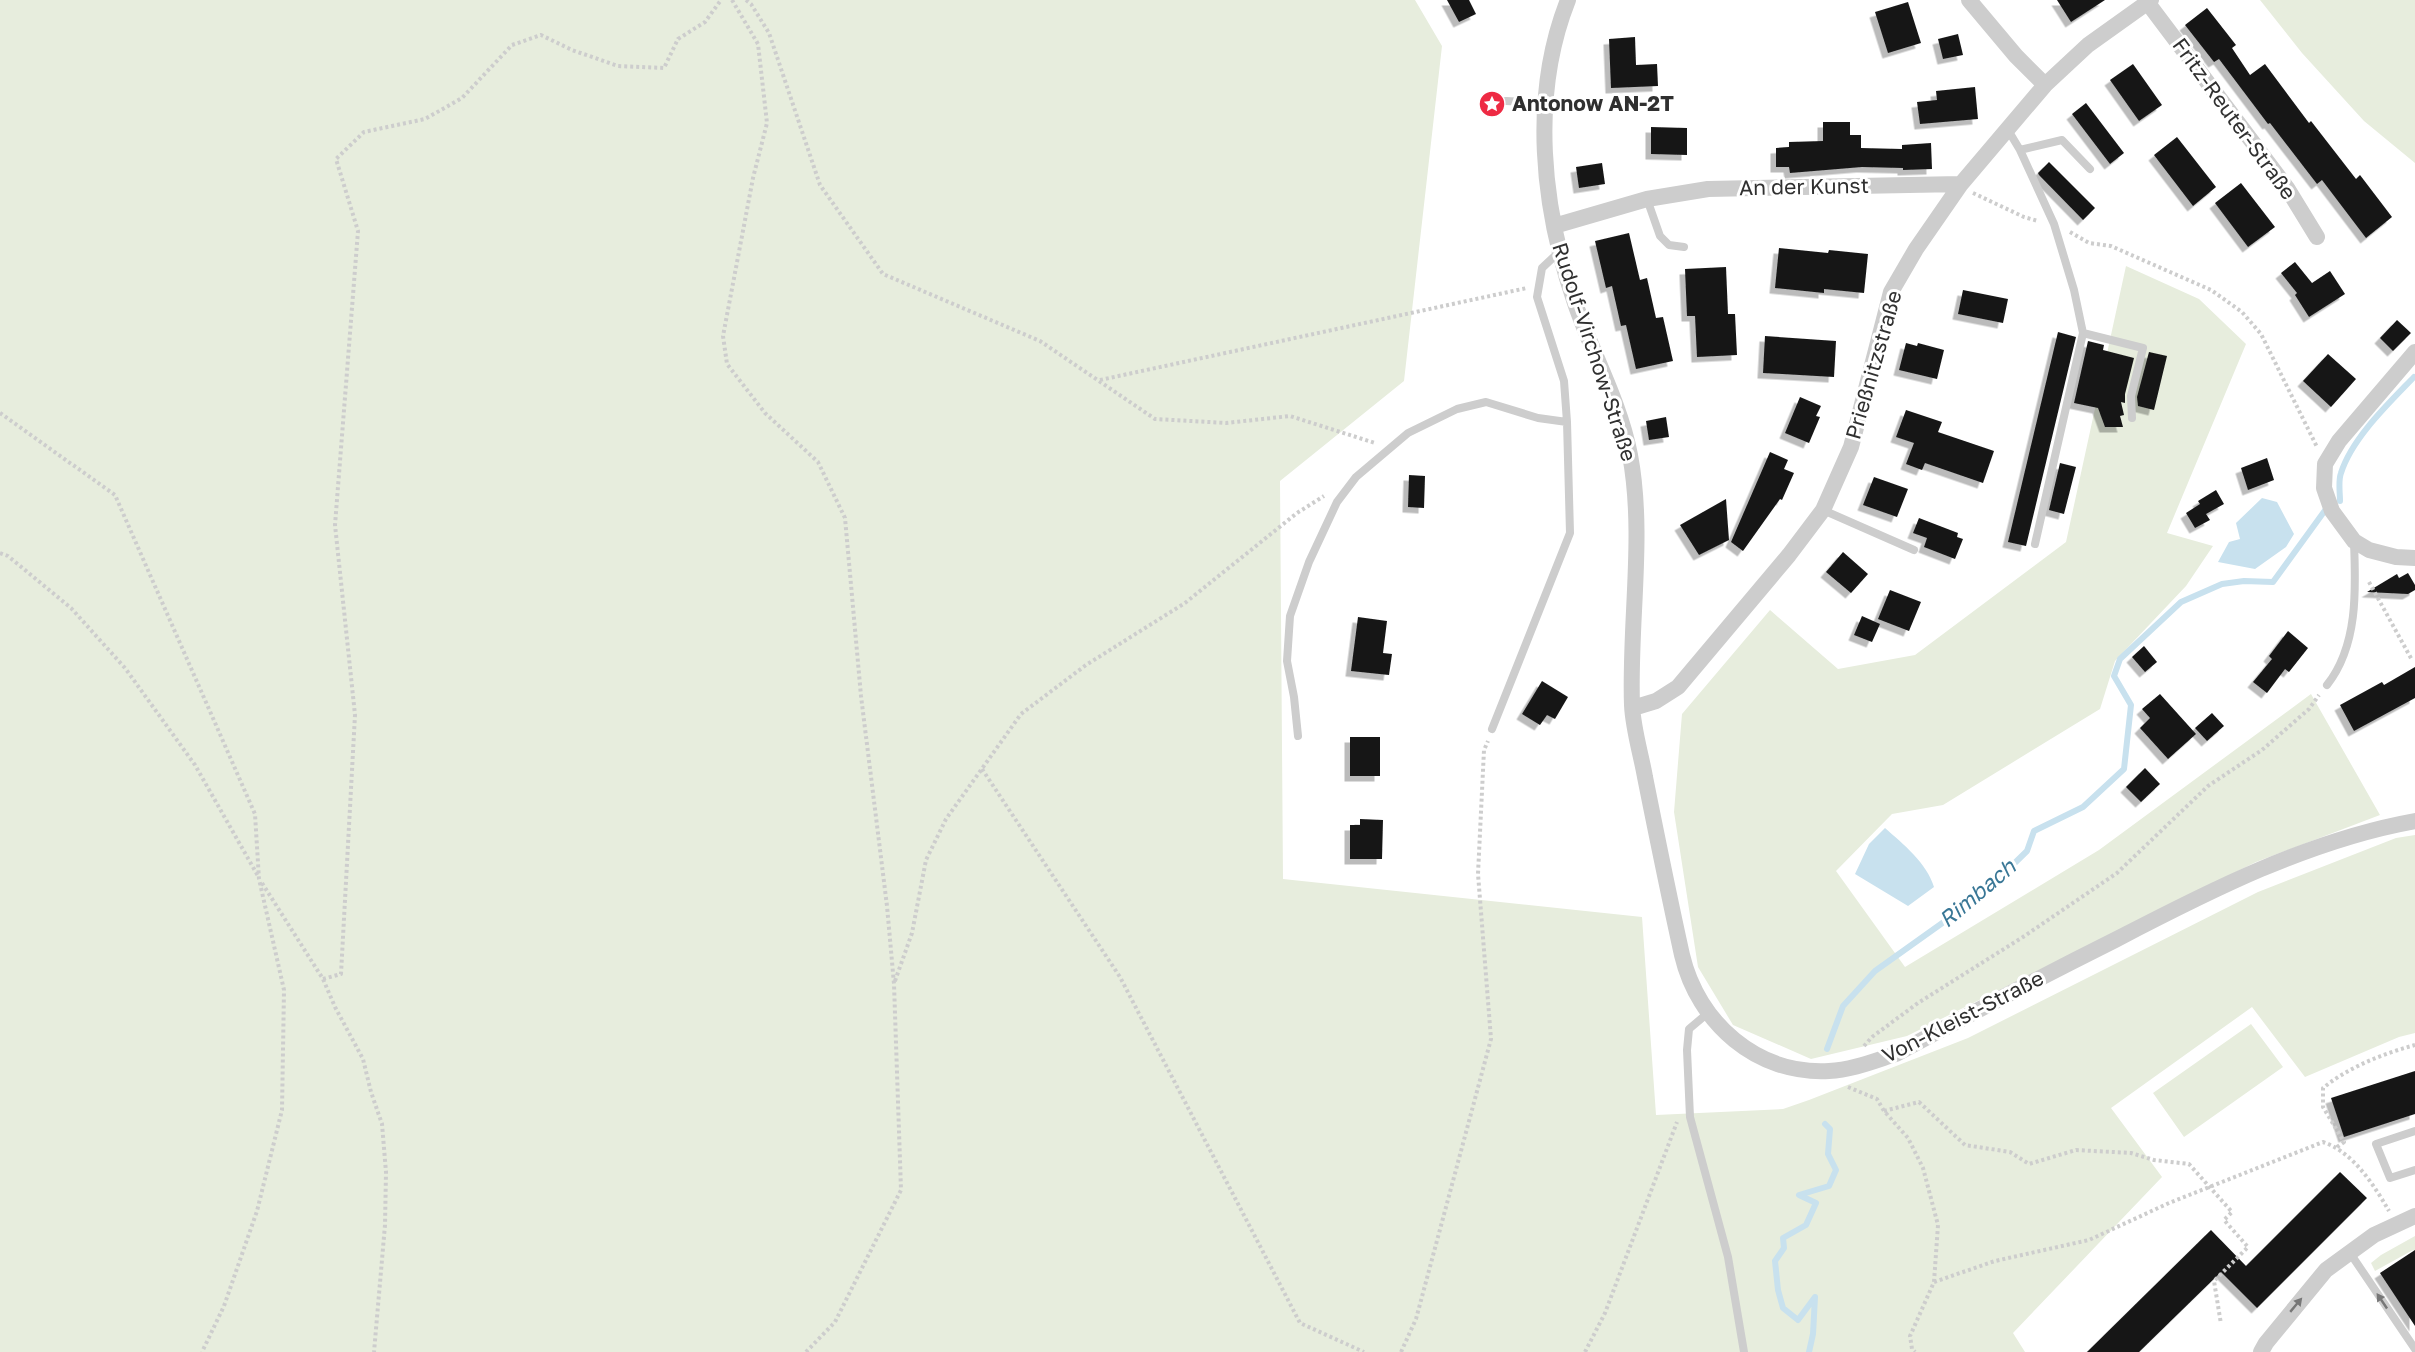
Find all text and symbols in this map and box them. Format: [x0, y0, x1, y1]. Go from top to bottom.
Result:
street label: Fritz-Reuter-Straße [2167, 33, 2302, 204]
place icon: Antonow AN-2T [1477, 89, 1507, 119]
place label: Antonow AN-2T [1512, 90, 1674, 116]
street label: An der Kunst [1739, 172, 1869, 200]
street label: Rudolf-Virchow-Straße [1547, 239, 1643, 464]
street label: Prießnitzstraße [1839, 287, 1907, 442]
water label: Rimbach [1933, 852, 2022, 932]
street label: Von-Kleist-Straße [1878, 964, 2048, 1068]
one-way arrow [2377, 1293, 2388, 1309]
one-way arrow [2290, 1297, 2303, 1313]

